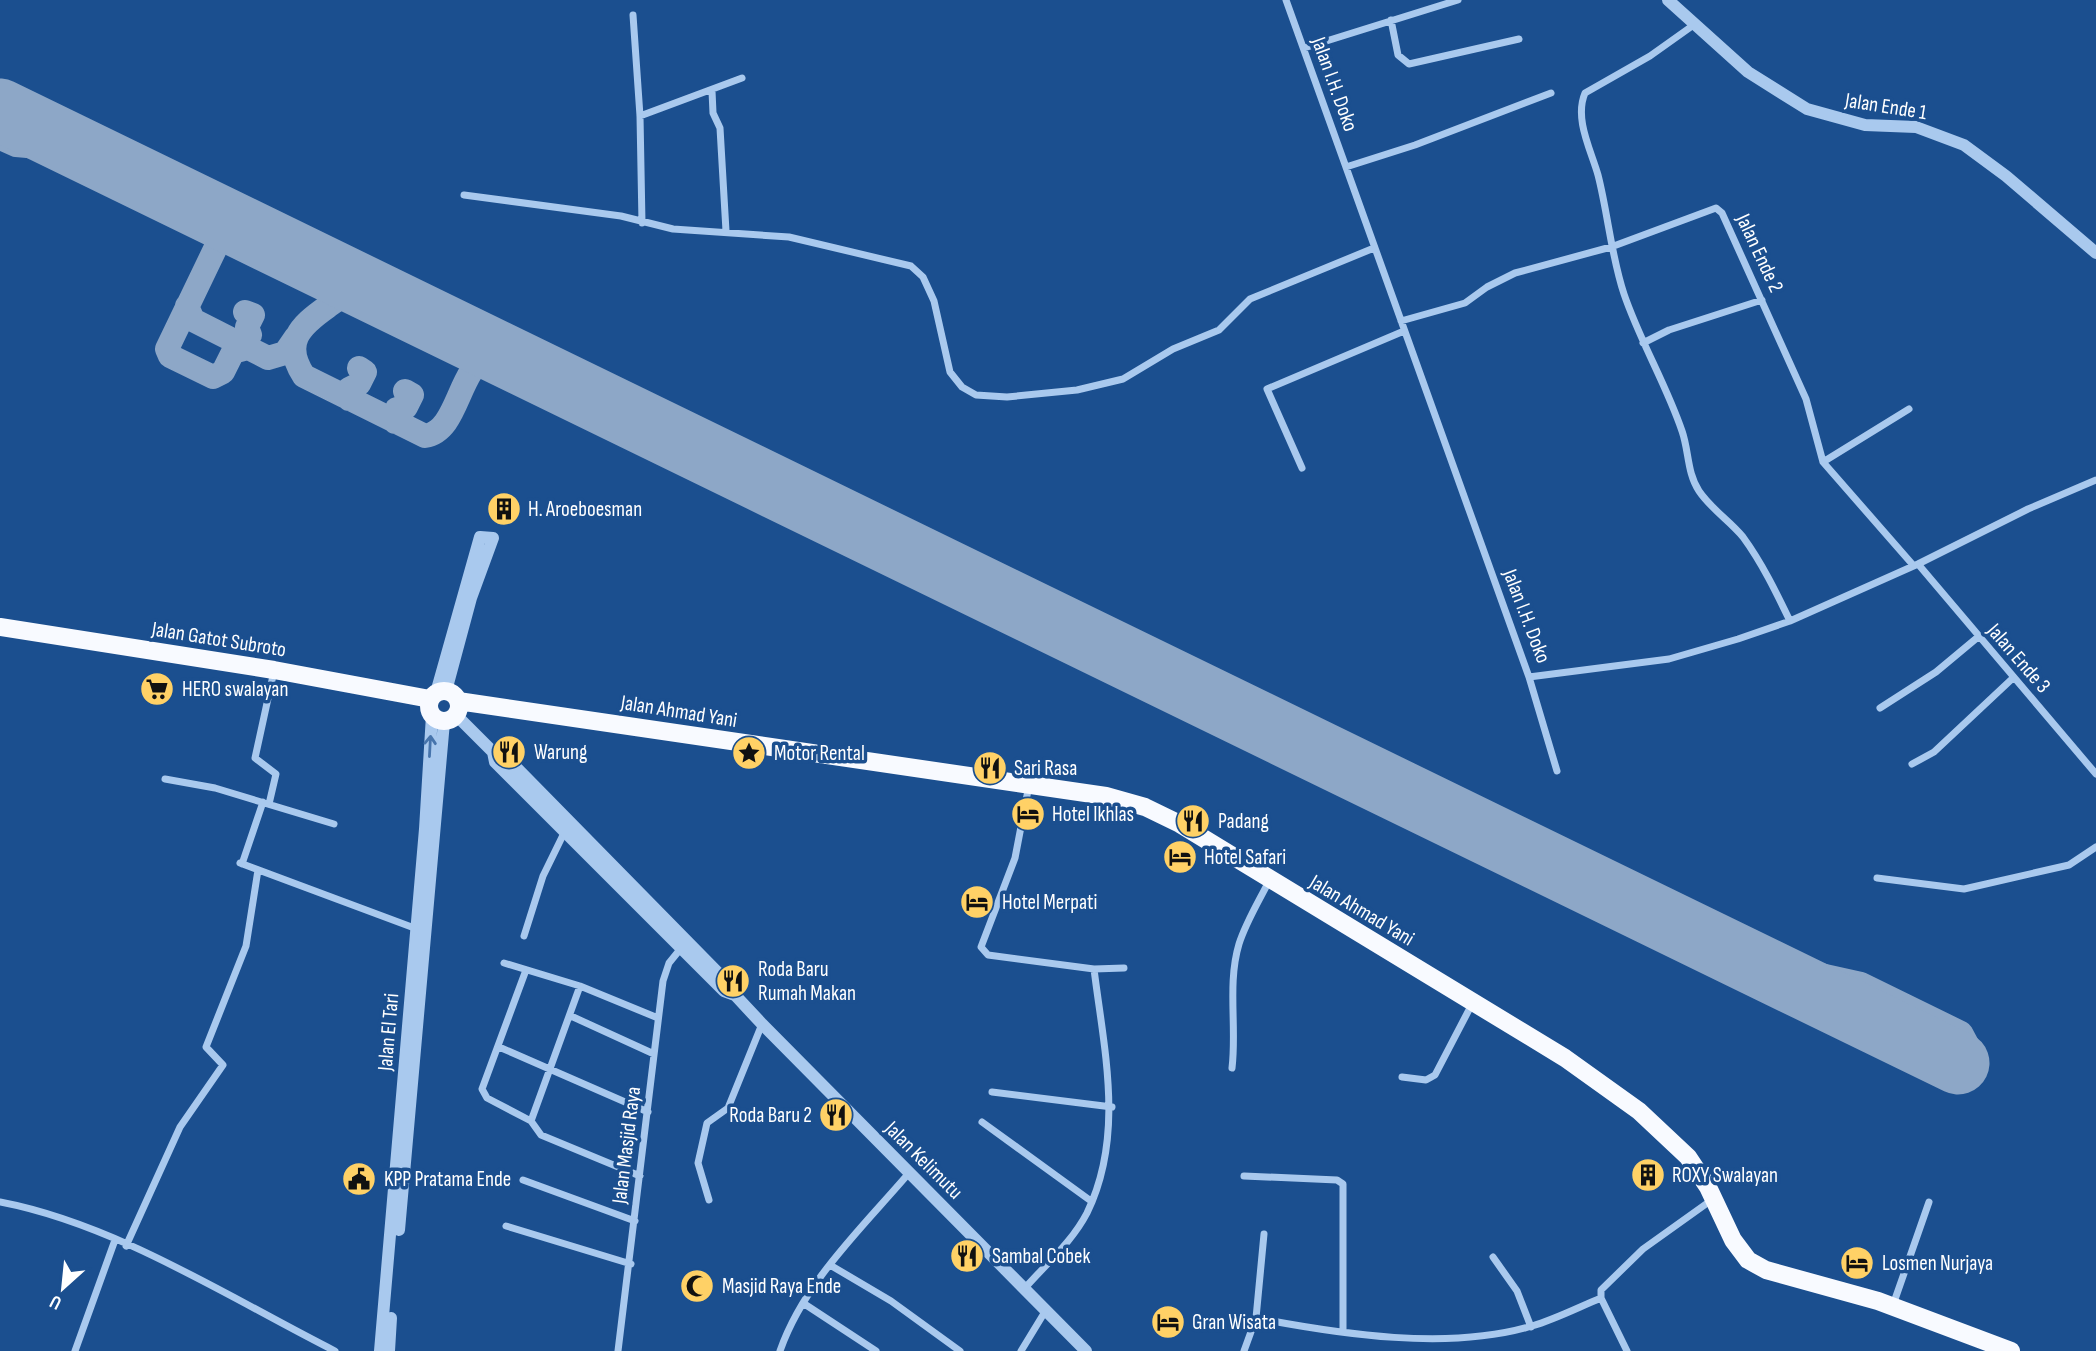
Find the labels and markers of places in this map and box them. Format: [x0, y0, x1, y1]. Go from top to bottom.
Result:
building icon: H. Aroeboesman [485, 490, 523, 528]
place label: H. Aroeboesman [528, 497, 642, 522]
supermarket icon: HERO swalayan [138, 670, 176, 708]
place label: HERO swalayan [182, 677, 288, 702]
restaurant icon: Warung [490, 733, 528, 771]
place icon: Motor Rental [730, 734, 768, 772]
place label: Warung [534, 740, 587, 765]
place label: Motor Rental [774, 741, 865, 766]
restaurant icon: Sari Rasa [971, 749, 1009, 787]
place label: Sari Rasa [1014, 756, 1077, 781]
hotel icon: Hotel Ikhlas [1009, 795, 1047, 833]
place label: Hotel Ikhlas [1052, 802, 1134, 827]
restaurant icon: Padang [1174, 802, 1212, 840]
place label: Padang [1218, 809, 1269, 834]
hotel icon: Hotel Safari [1161, 838, 1199, 876]
place label: Hotel Safari [1204, 845, 1286, 870]
hotel icon: Hotel Merpati [958, 883, 996, 921]
place label: Hotel Merpati [1002, 890, 1097, 915]
place label: Roda Baru Rumah Makan [758, 957, 856, 1006]
restaurant icon: Roda Baru Rumah Makan [714, 962, 752, 1000]
restaurant icon: Roda Baru 2 [817, 1096, 855, 1134]
place label: Roda Baru 2 [729, 1103, 812, 1128]
building icon: ROXY Swalayan [1629, 1156, 1667, 1194]
public building icon: KPP Pratama Ende [340, 1160, 378, 1198]
place label: ROXY Swalayan [1672, 1163, 1778, 1188]
place label: KPP Pratama Ende [384, 1167, 511, 1192]
restaurant icon: Sambal Cobek [948, 1237, 986, 1275]
place label: Sambal Cobek [992, 1244, 1090, 1269]
hotel icon: Losmen Nurjaya [1838, 1244, 1876, 1282]
place label: Losmen Nurjaya [1882, 1251, 1993, 1276]
mosque icon: Masjid Raya Ende [678, 1267, 716, 1305]
place label: Masjid Raya Ende [722, 1274, 841, 1299]
hotel icon: Gran Wisata [1149, 1303, 1187, 1341]
place label: Gran Wisata [1192, 1310, 1276, 1335]

